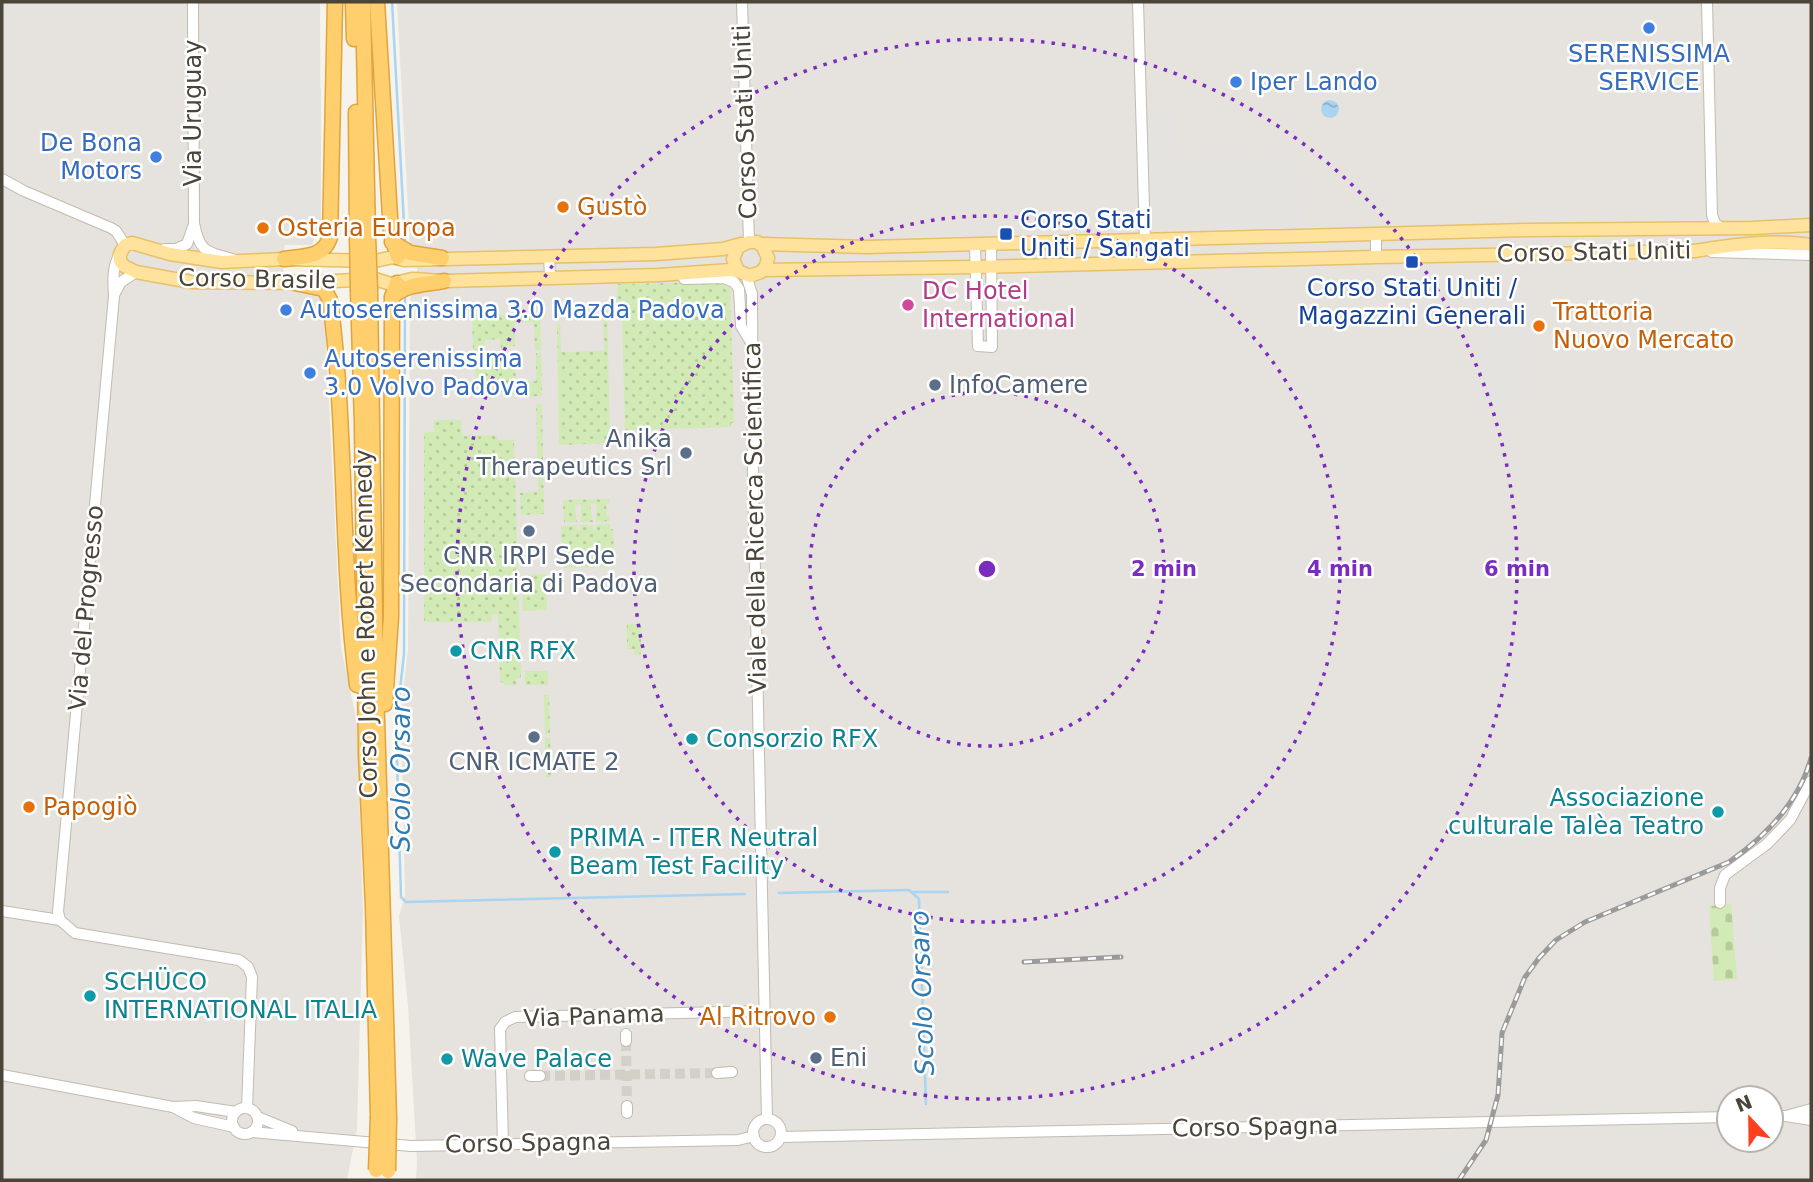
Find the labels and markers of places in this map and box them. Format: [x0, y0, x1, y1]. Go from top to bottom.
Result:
marker: SERENISSIMA SERVICE [1641, 20, 1657, 36]
place label: SERENISSIMA SERVICE [1568, 40, 1731, 96]
place label: Iper Lando [1250, 68, 1378, 96]
marker: Iper Lando [1228, 74, 1244, 90]
place label: De Bona Motors [40, 129, 142, 185]
marker: De Bona Motors [148, 149, 164, 165]
place label: Gustò [577, 193, 647, 221]
marker: Gustò [555, 199, 571, 215]
place label: Corso Stati Uniti / Sangati [1020, 206, 1190, 262]
place label: Osteria Europa [277, 214, 456, 242]
marker: Osteria Europa [255, 220, 271, 236]
marker: Corso Stati Uniti / Sangati [998, 226, 1014, 242]
marker: Corso Stati Uniti / Magazzini Generali [1404, 254, 1420, 270]
place label: Corso Stati Uniti / Magazzini Generali [1298, 274, 1526, 330]
place label: DC Hotel International [922, 277, 1075, 333]
place label: Autoserenissima 3.0 Mazda Padova [300, 296, 725, 324]
marker: DC Hotel International [900, 297, 916, 313]
place label: Trattoria Nuovo Mercato [1552, 298, 1734, 354]
marker: Autoserenissima 3.0 Mazda Padova [278, 302, 294, 318]
marker: Trattoria Nuovo Mercato [1531, 318, 1547, 334]
place label: Autoserenissima 3.0 Volvo Padova [324, 345, 529, 401]
marker: Autoserenissima 3.0 Volvo Padova [302, 365, 318, 381]
place label: InfoCamere [949, 371, 1088, 399]
marker: InfoCamere [927, 377, 943, 393]
place label: Anika Therapeutics Srl [475, 425, 672, 481]
marker: Anika Therapeutics Srl [678, 445, 694, 461]
marker: CNR IRPI Sede Secondaria di Padova [521, 523, 537, 539]
place label: CNR IRPI Sede Secondaria di Padova [400, 542, 658, 598]
centre of rings [975, 557, 999, 581]
place label: CNR RFX [470, 637, 576, 665]
marker: CNR RFX [448, 643, 464, 659]
place label: Consorzio RFX [706, 725, 878, 753]
marker: CNR ICMATE 2 [526, 729, 542, 745]
marker: Consorzio RFX [684, 731, 700, 747]
place label: CNR ICMATE 2 [449, 748, 619, 776]
place label: Associazione culturale Talèa Teatro [1448, 784, 1704, 840]
place label: Papogiò [43, 793, 138, 821]
marker: Papogiò [21, 799, 37, 815]
marker: Associazione culturale Talèa Teatro [1710, 804, 1726, 820]
place label: PRIMA - ITER Neutral Beam Test Facility [569, 824, 818, 880]
marker: PRIMA - ITER Neutral Beam Test Facility [547, 844, 563, 860]
place label: SCHÜCO INTERNATIONAL ITALIA [104, 967, 378, 1024]
marker: SCHÜCO INTERNATIONAL ITALIA [82, 988, 98, 1004]
place label: Al Ritrovo [700, 1003, 816, 1031]
marker: Al Ritrovo [822, 1009, 838, 1025]
place label: Eni [830, 1044, 867, 1072]
place label: Wave Palace [461, 1045, 612, 1073]
marker: Eni [808, 1050, 824, 1066]
marker: Wave Palace [439, 1051, 455, 1067]

